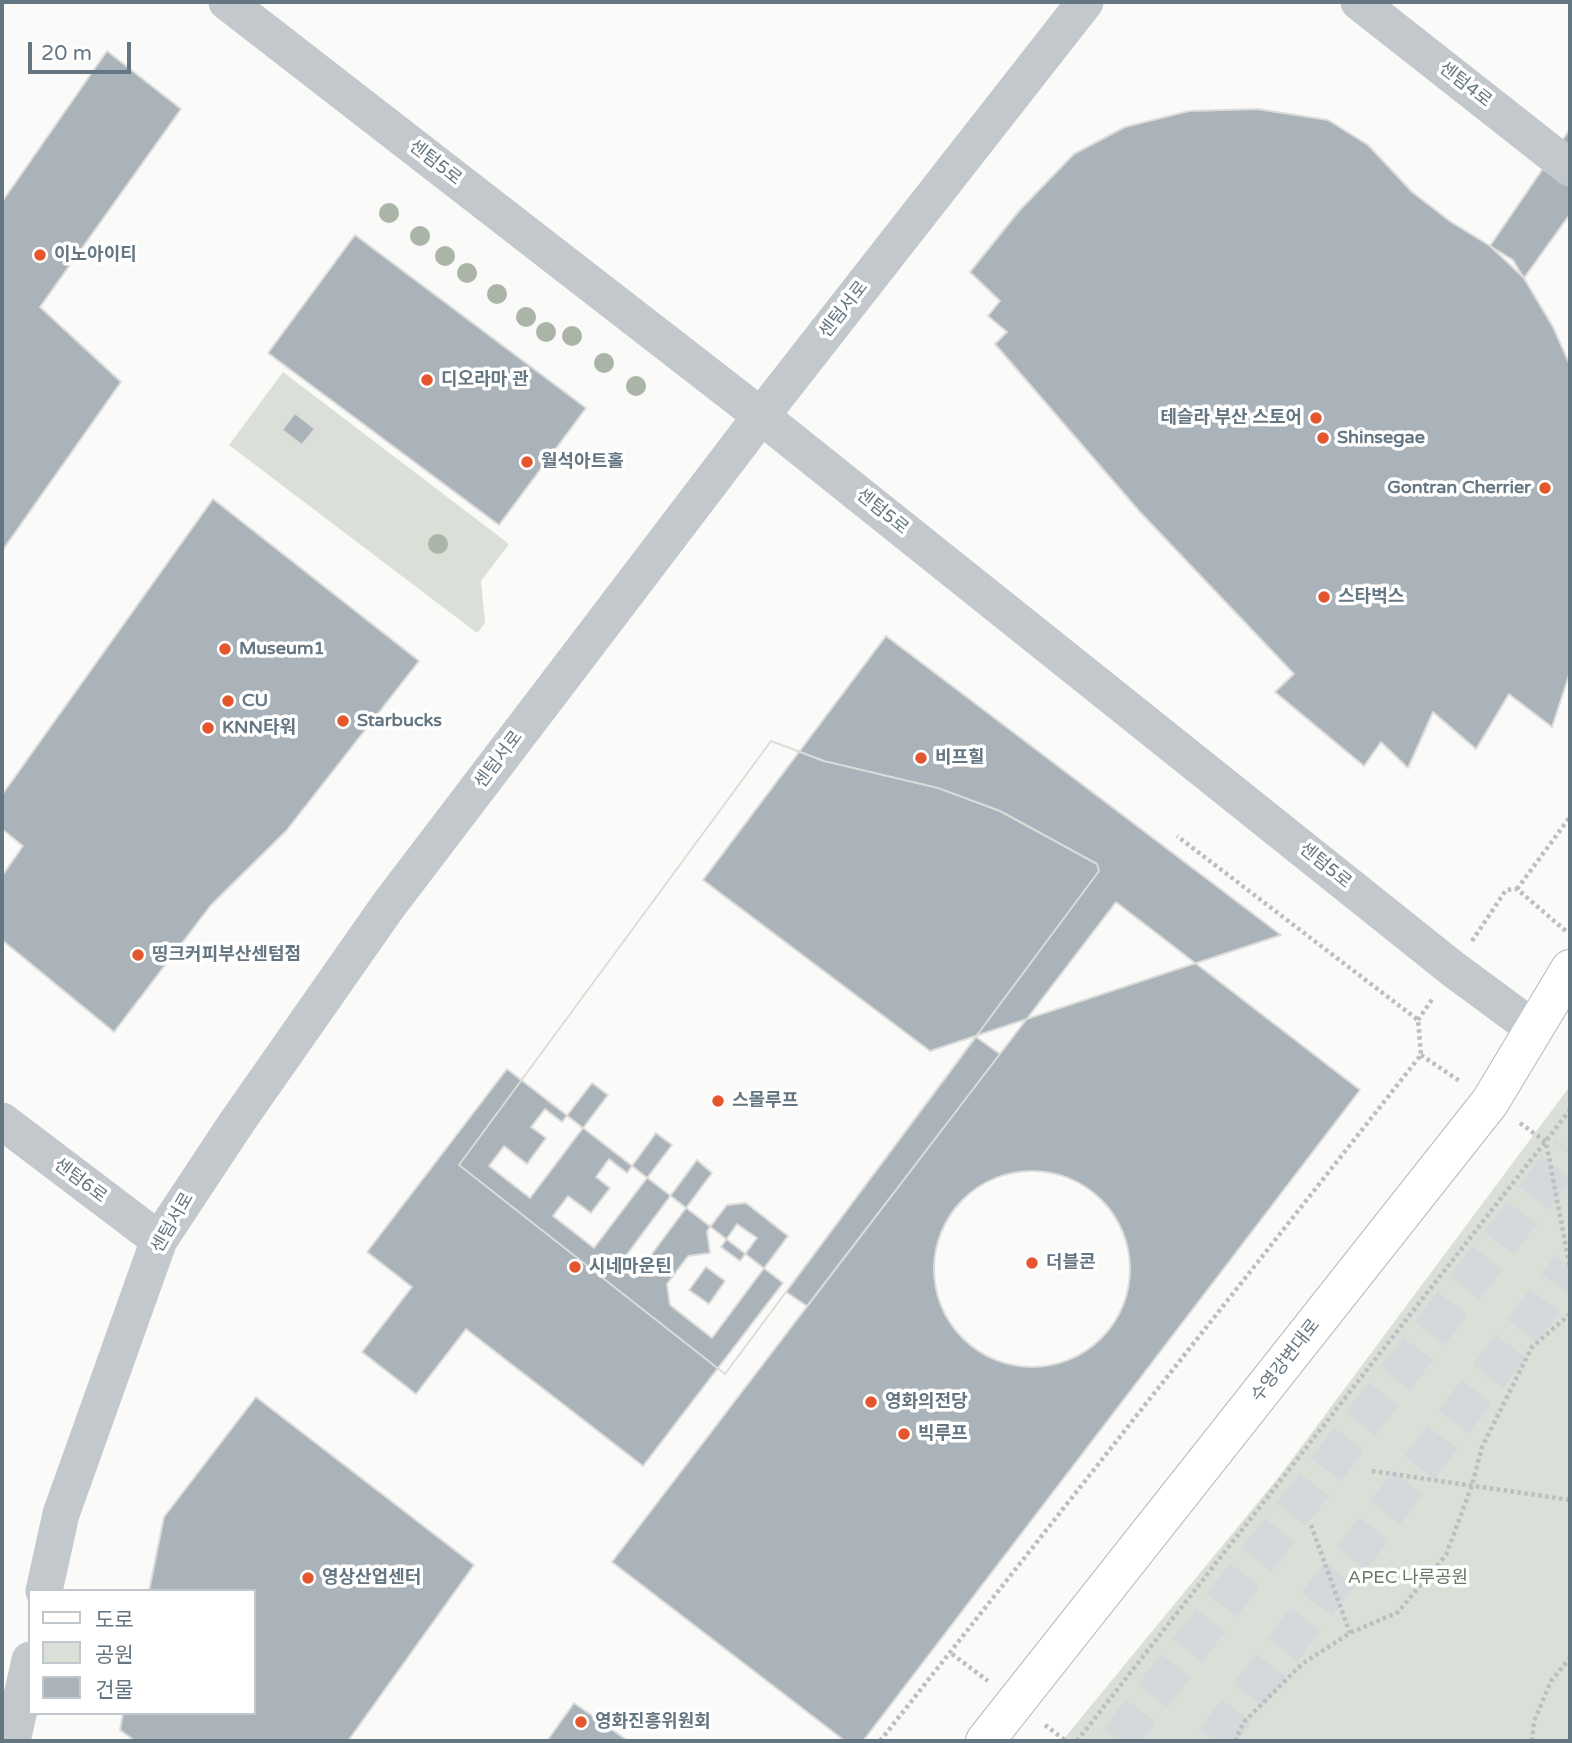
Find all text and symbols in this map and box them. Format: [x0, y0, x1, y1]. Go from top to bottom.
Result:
scale bar [32, 28, 135, 72]
text: 20 m [41, 41, 92, 66]
street label: 센텀4로 [1434, 58, 1496, 112]
street label: 센텀5로 [404, 136, 466, 190]
place label: 이노아이티 [54, 244, 137, 266]
marker: 이노아이티 [32, 247, 48, 263]
street label: 센텀서로 [815, 277, 873, 343]
place label: 디오라마 관 [441, 369, 528, 391]
marker: 디오라마 관 [419, 372, 435, 388]
place label: 테슬라 부산 스토어 [1160, 407, 1302, 429]
marker: 테슬라 부산 스토어 [1308, 410, 1324, 426]
place label: Shinsegae [1337, 427, 1425, 449]
marker: Shinsegae [1315, 430, 1331, 446]
place label: 월석아트홀 [541, 451, 624, 473]
marker: 월석아트홀 [519, 454, 535, 470]
place label: Gontran Cherrier [1387, 477, 1531, 499]
marker: Gontran Cherrier [1537, 480, 1553, 496]
street label: 센텀5로 [852, 484, 912, 540]
place label: 스타벅스 [1338, 586, 1404, 608]
marker: 스타벅스 [1316, 589, 1332, 605]
place label: Museum1 [239, 638, 325, 660]
marker: Museum1 [217, 641, 233, 657]
place label: CU [242, 690, 268, 712]
marker: CU [220, 693, 236, 709]
place label: Starbucks [357, 710, 442, 732]
marker: Starbucks [335, 713, 351, 729]
place label: KNN타워 [222, 717, 296, 739]
marker: KNN타워 [200, 720, 216, 736]
street label: 센텀서로 [470, 727, 528, 793]
place label: 비프힐 [935, 747, 985, 769]
marker: 비프힐 [913, 750, 929, 766]
street label: 센텀5로 [1295, 838, 1355, 894]
place label: 띵크커피부산센텀점 [152, 944, 301, 966]
marker: 띵크커피부산센텀점 [130, 947, 146, 963]
place label: 스몰루프 [732, 1090, 798, 1112]
marker: 스몰루프 [710, 1093, 726, 1109]
street label: 센텀6로 [49, 1154, 111, 1208]
street label: 센텀서로 [147, 1189, 199, 1257]
place label: 더블콘 [1046, 1252, 1096, 1274]
marker: 더블콘 [1024, 1255, 1040, 1271]
place label: 시네마운틴 [589, 1256, 672, 1278]
marker: 시네마운틴 [567, 1259, 583, 1275]
street label: 수영강변대로 [1247, 1315, 1325, 1407]
place label: 영화의전당 [885, 1391, 968, 1413]
marker: 영화의전당 [863, 1394, 879, 1410]
place label: 빅루프 [918, 1423, 968, 1445]
marker: 빅루프 [896, 1426, 912, 1442]
place label: 영상산업센터 [322, 1567, 421, 1589]
park label: APEC 나루공원 [1348, 1567, 1468, 1589]
marker: 영상산업센터 [300, 1570, 316, 1586]
legend [28, 1589, 256, 1715]
text: 도로 [95, 1608, 134, 1633]
text: 공원 [95, 1643, 134, 1668]
text: 건물 [95, 1678, 134, 1703]
place label: 영화진흥위원회 [595, 1711, 711, 1733]
marker: 영화진흥위원회 [573, 1714, 589, 1730]

